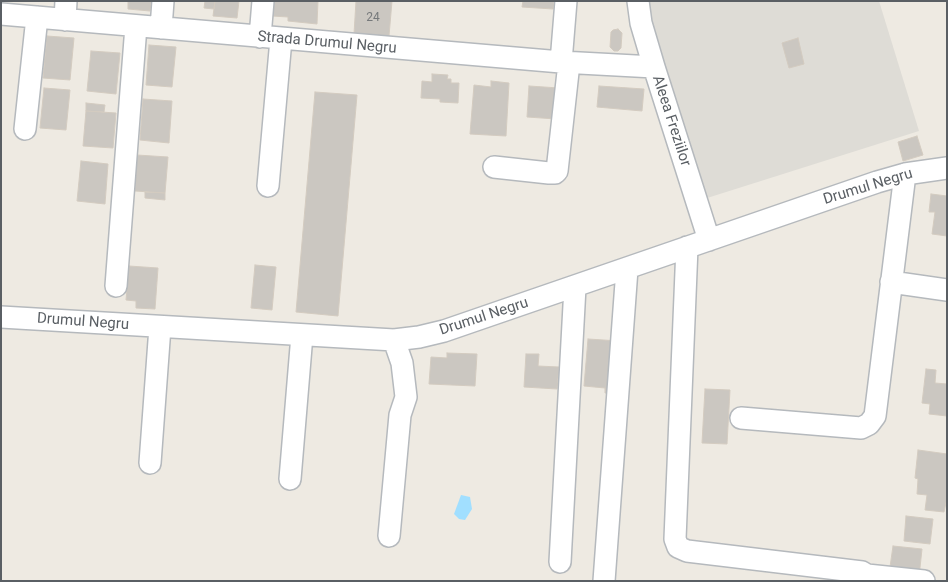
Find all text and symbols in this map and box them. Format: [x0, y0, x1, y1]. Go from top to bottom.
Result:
house number: 24 [366, 11, 380, 25]
street label: Strada Drumul Negru [257, 28, 397, 58]
street label: Aleea Freziilor [648, 73, 694, 169]
street label: Drumul Negru [821, 165, 915, 209]
street label: Drumul Negru [437, 294, 531, 340]
street label: Drumul Negru [36, 310, 130, 334]

